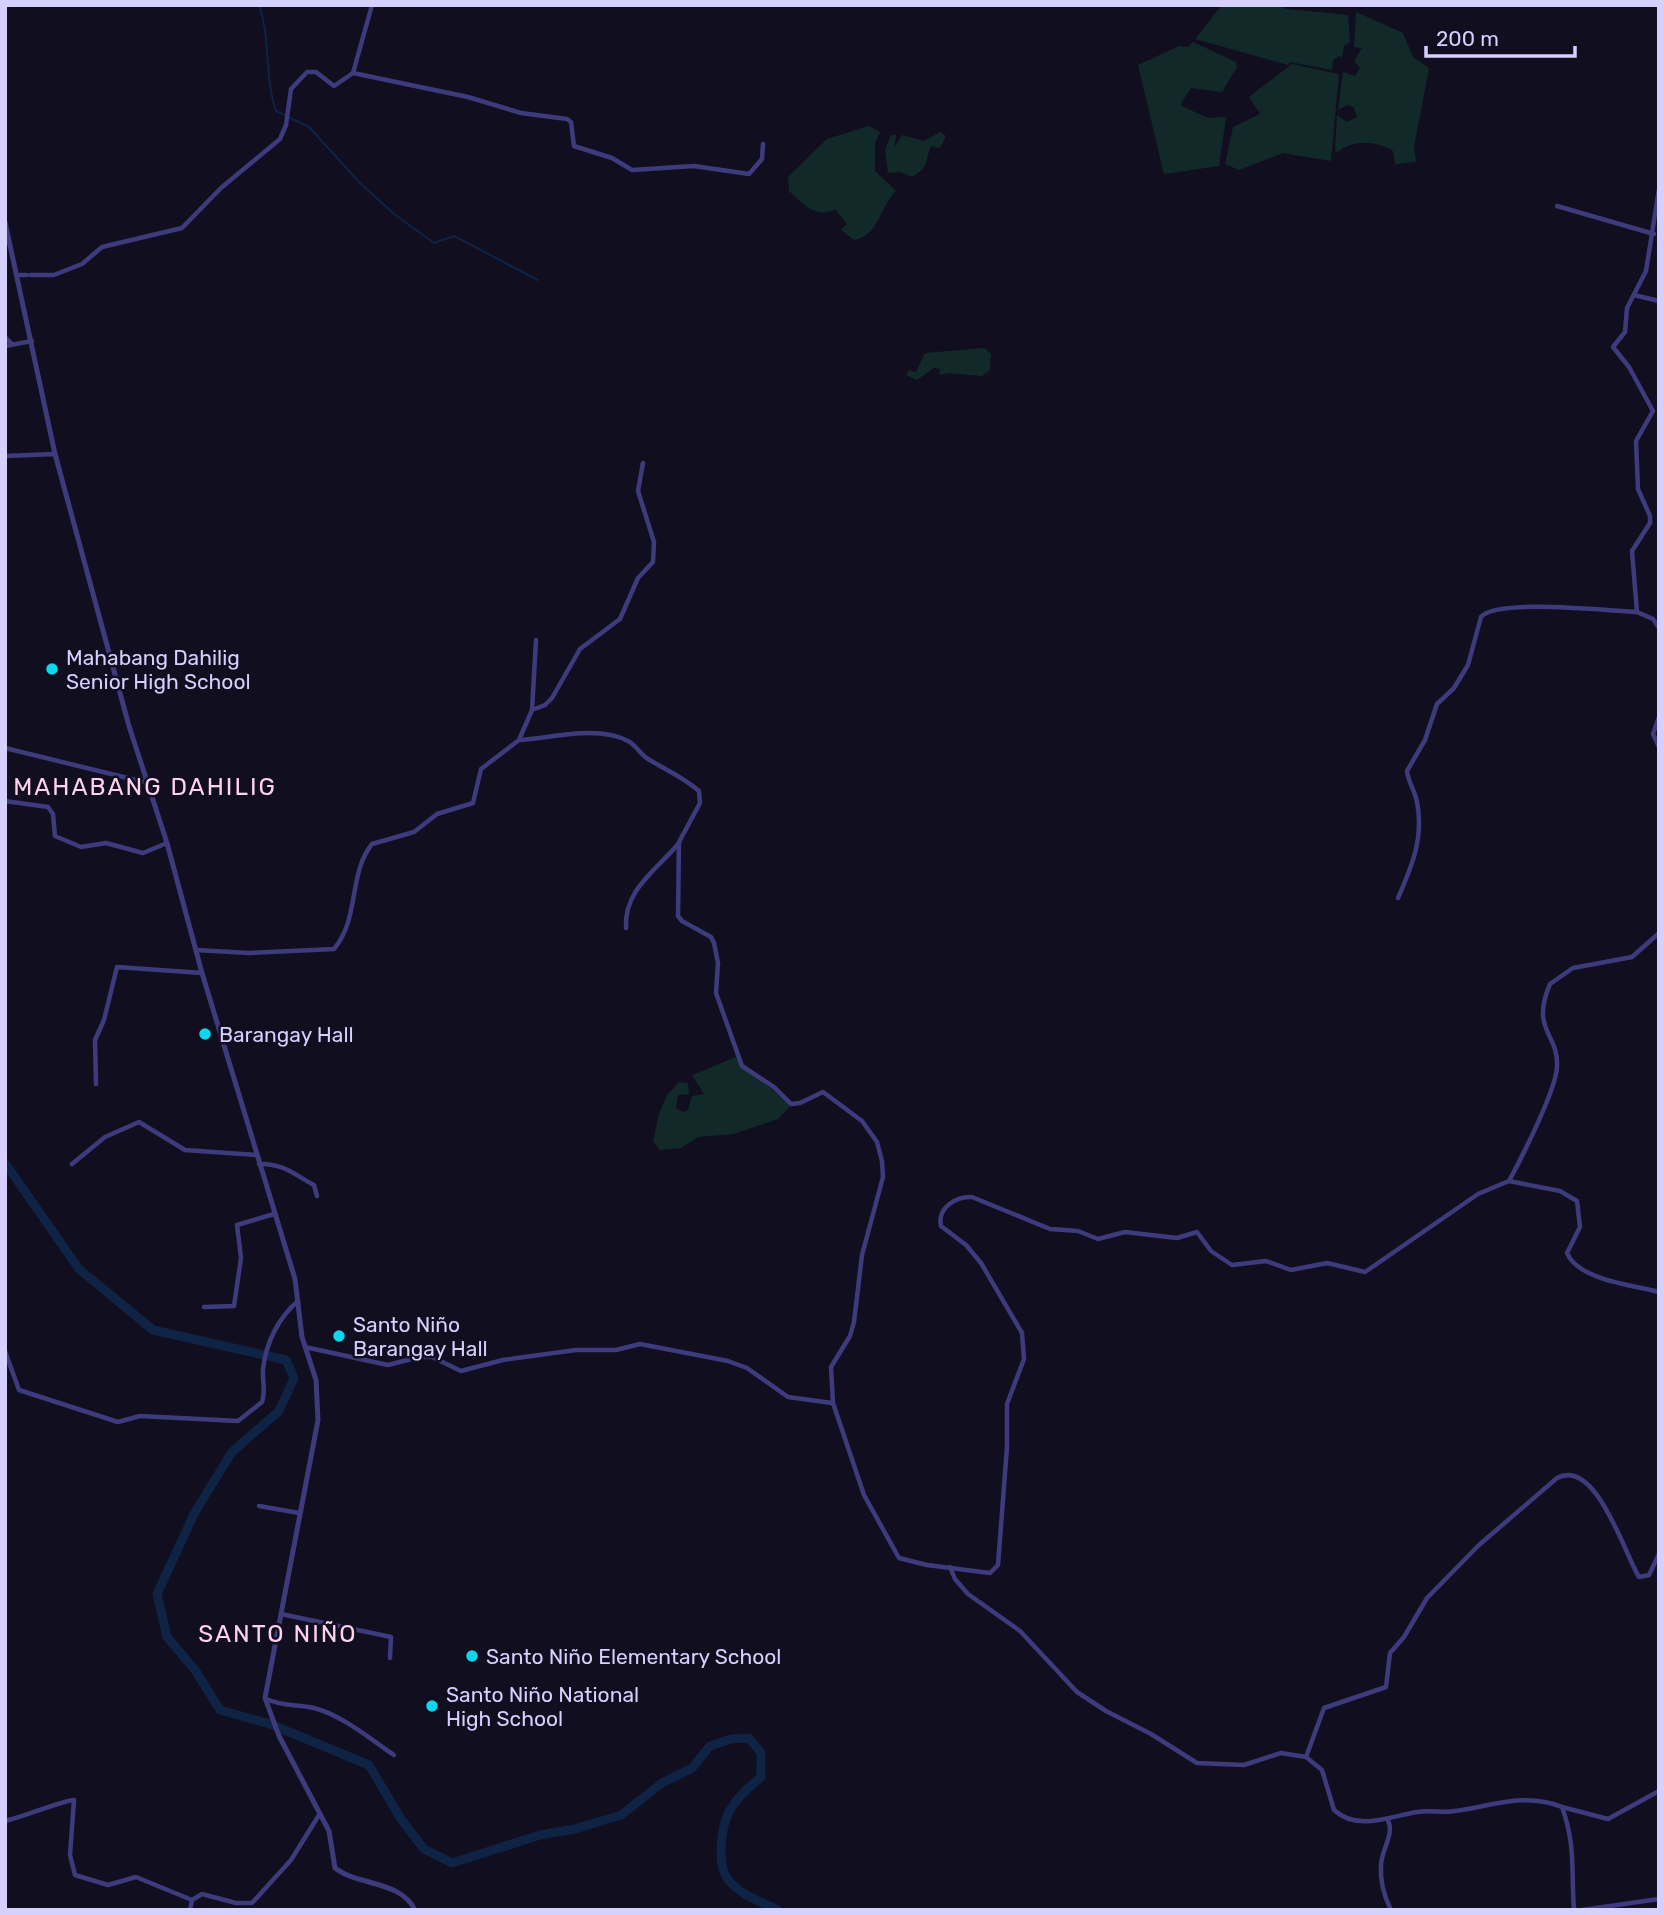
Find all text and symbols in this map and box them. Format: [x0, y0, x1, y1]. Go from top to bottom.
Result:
scale bar [1426, 14, 1575, 58]
text: 200 m [1436, 26, 1499, 51]
place label: Mahabang Dahilig Senior High School [66, 645, 251, 694]
marker: Mahabang Dahilig Senior High School [44, 661, 60, 677]
district label: MAHABANG DAHILIG [13, 773, 277, 801]
place label: Barangay Hall [219, 1022, 354, 1047]
marker: Barangay Hall [197, 1026, 213, 1042]
place label: Santo Niño Barangay Hall [353, 1312, 488, 1361]
marker: Santo Niño Barangay Hall [331, 1328, 347, 1344]
district label: SANTO NIÑO [198, 1620, 358, 1648]
place label: Santo Niño Elementary School [486, 1644, 781, 1669]
marker: Santo Niño Elementary School [464, 1648, 480, 1664]
place label: Santo Niño National High School [446, 1682, 639, 1731]
marker: Santo Niño National High School [424, 1698, 440, 1714]

